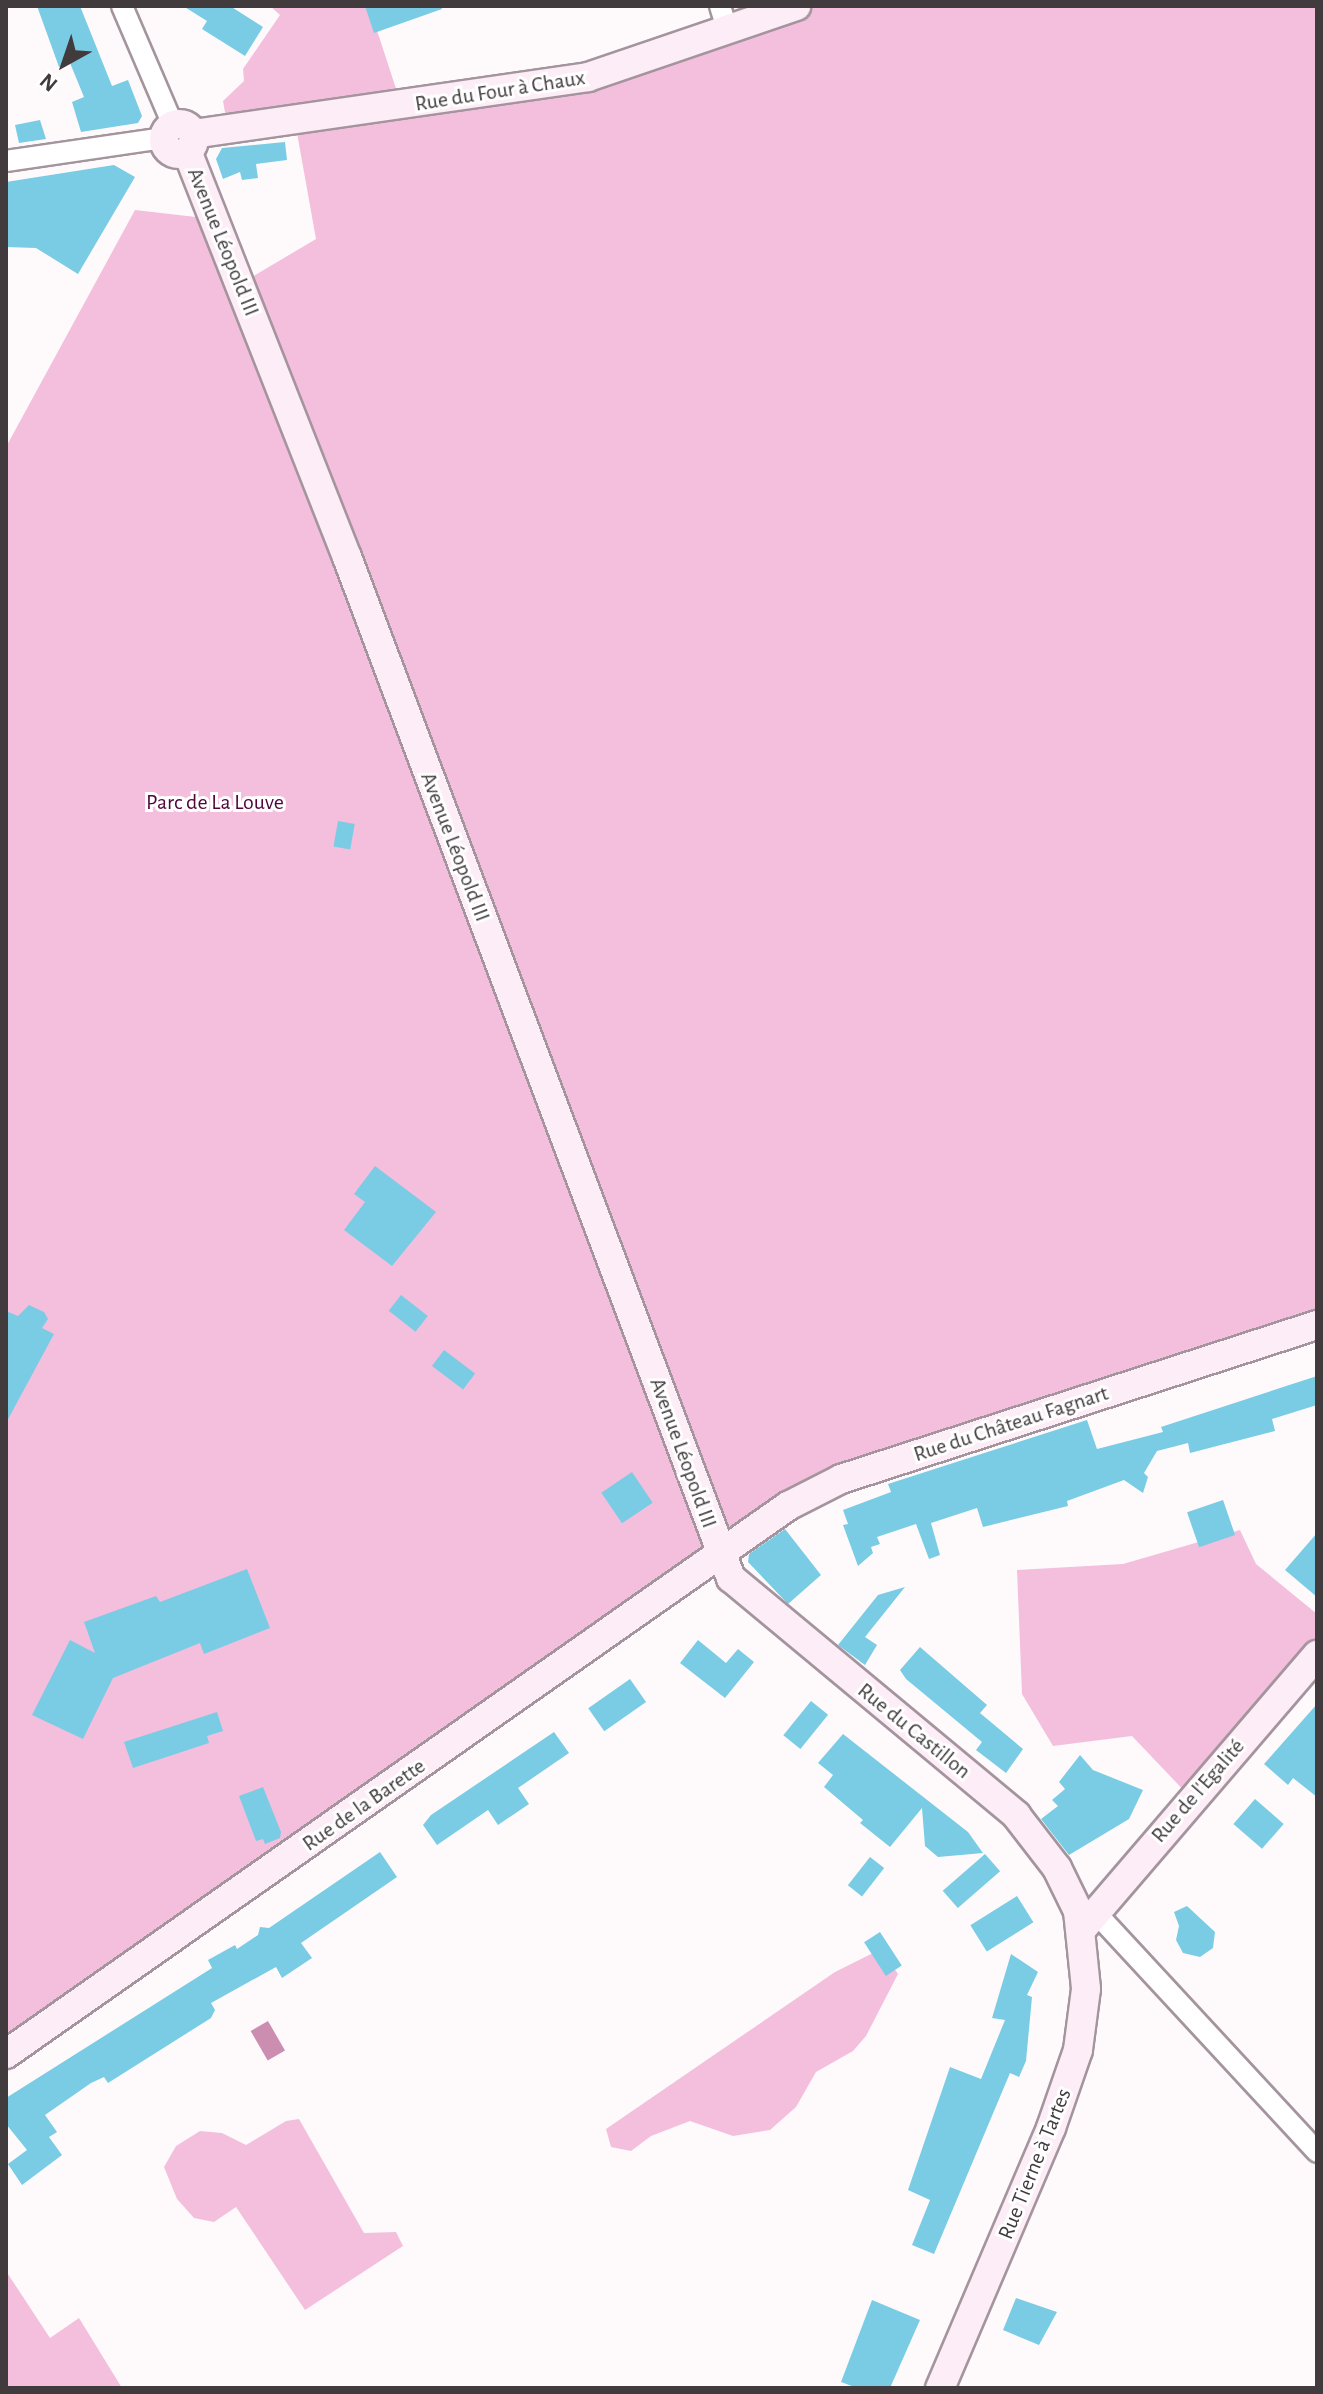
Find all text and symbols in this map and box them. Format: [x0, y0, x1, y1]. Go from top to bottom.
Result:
north arrow [24, 24, 104, 104]
street label: Rue du Four à Chaux [413, 65, 587, 117]
text: N [36, 69, 62, 96]
street label: Avenue Léopold III [181, 164, 265, 320]
street label: Avenue Léopold III [414, 769, 496, 925]
park label: Parc de La Louve [146, 790, 284, 816]
street label: Avenue Léopold III [644, 1374, 722, 1532]
street label: Rue du Château Fagnart [910, 1380, 1112, 1468]
street label: Rue du Castillon [852, 1677, 976, 1785]
street label: Rue de l'Egalité [1146, 1734, 1250, 1848]
street label: Rue de la Barette [297, 1753, 431, 1857]
street label: Rue Tierne à Tartes [993, 2085, 1077, 2243]

